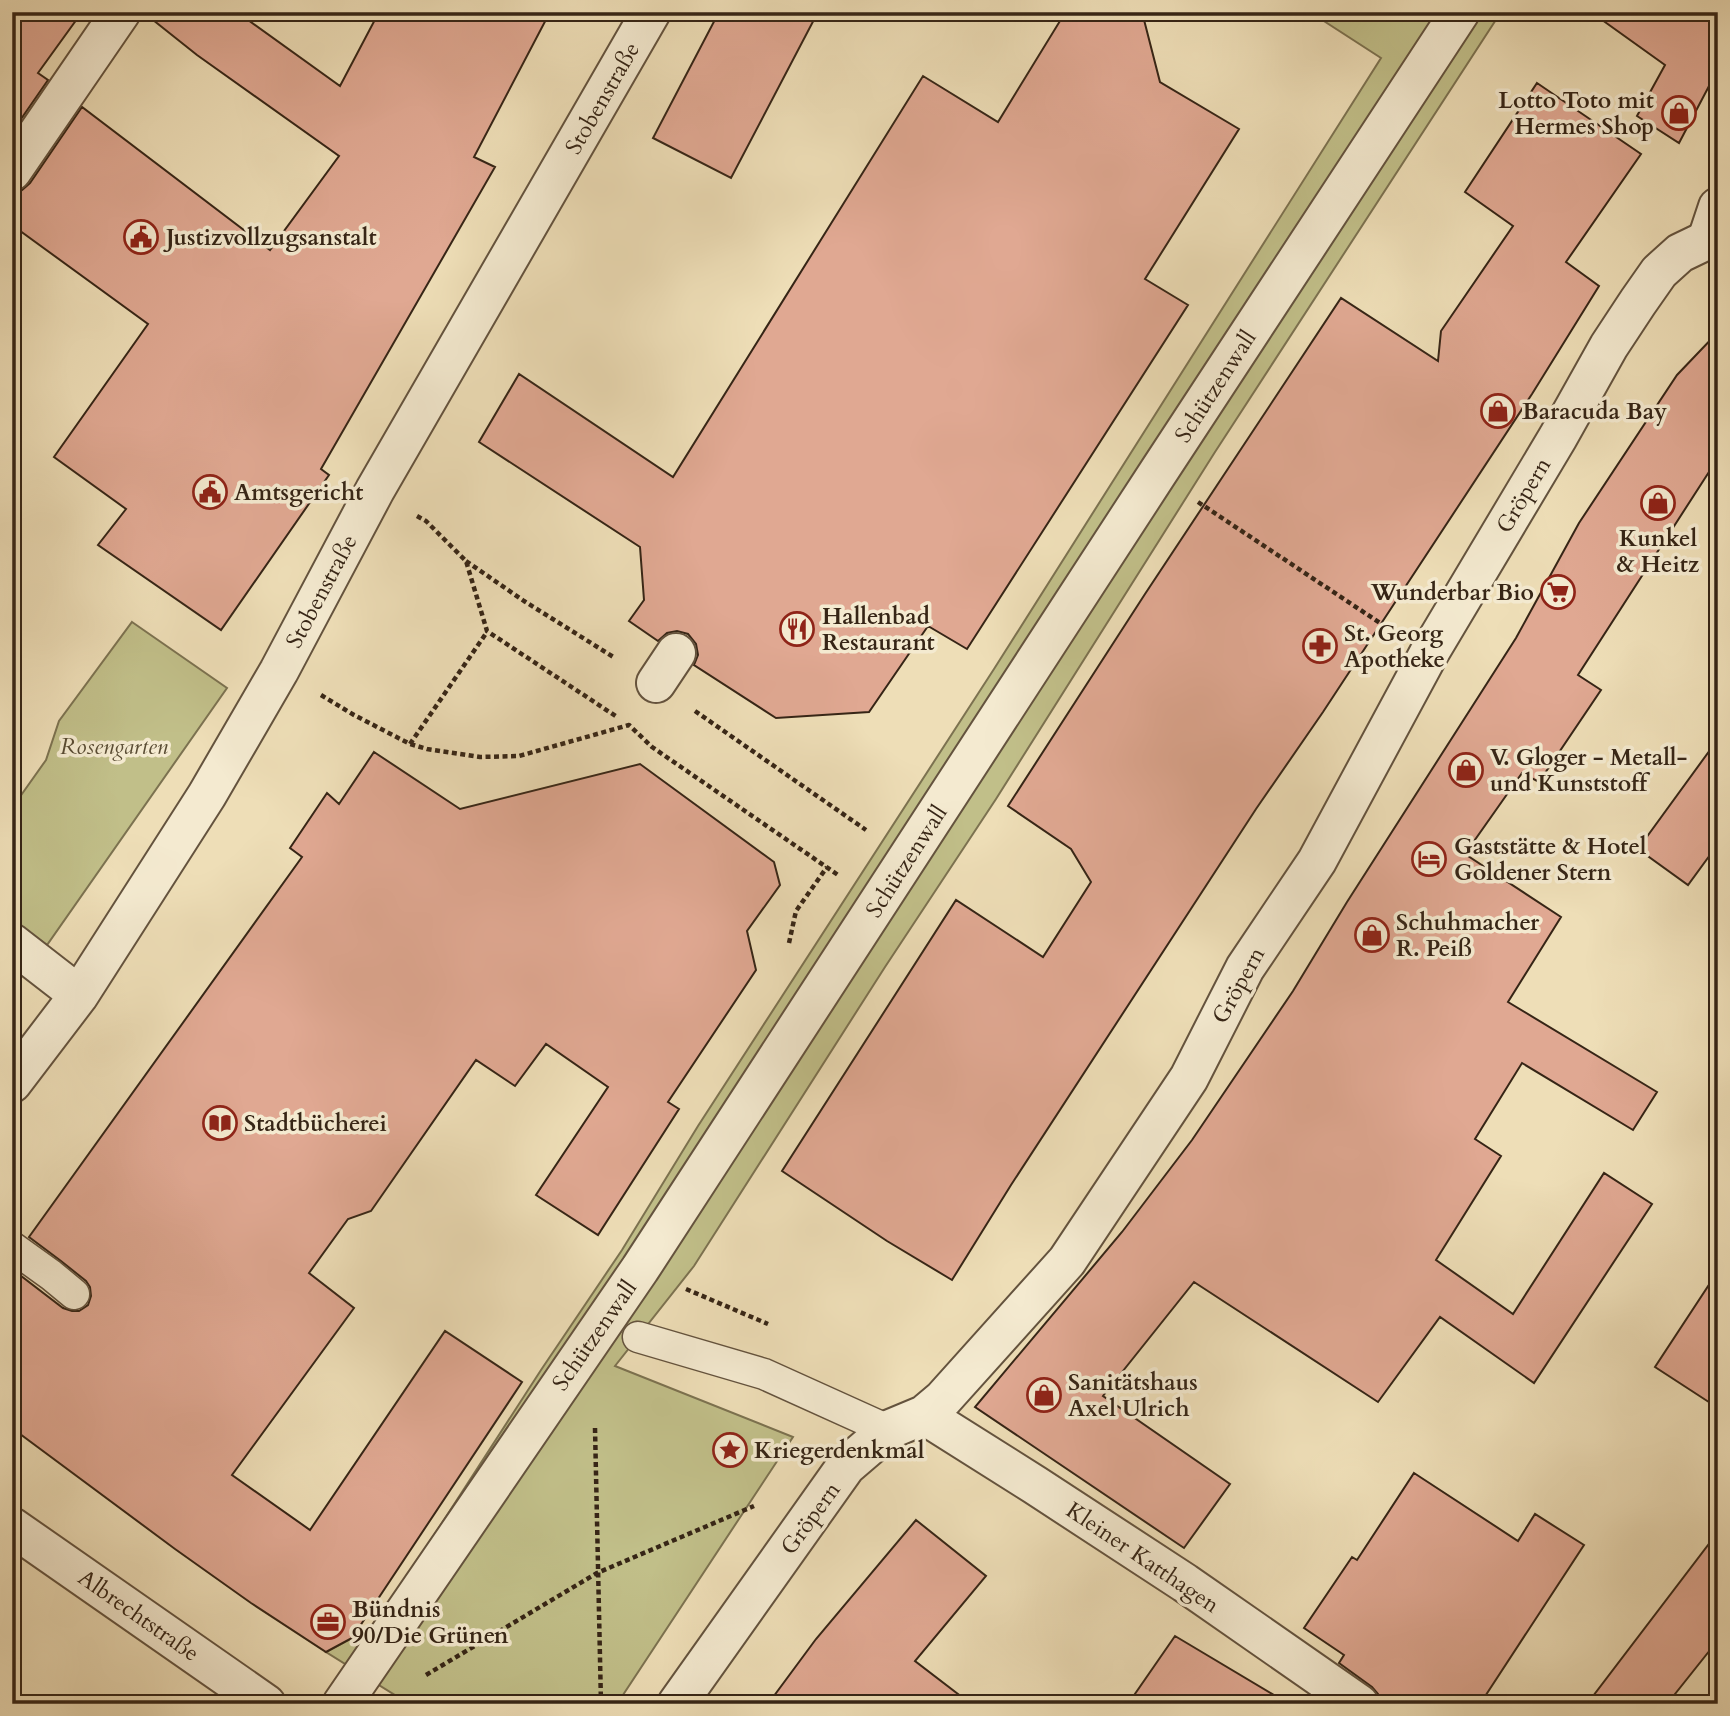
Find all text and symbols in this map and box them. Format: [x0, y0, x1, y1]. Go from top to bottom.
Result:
street label: Stobenstraße [558, 37, 647, 160]
place label: Lotto Toto mit Hermes Shop [1498, 85, 1654, 142]
shop icon: Lotto Toto mit Hermes Shop [1660, 94, 1698, 132]
public building icon: Justizvollzugsanstalt [122, 218, 160, 256]
place label: Justizvollzugsanstalt [163, 222, 377, 253]
street label: Schützenwall [1167, 324, 1263, 449]
shop icon: Baracuda Bay [1479, 392, 1517, 430]
place label: Baracuda Bay [1522, 396, 1667, 427]
street label: Gröpern [1489, 452, 1558, 539]
public building icon: Amtsgericht [191, 473, 229, 511]
place label: Amtsgericht [234, 477, 363, 508]
shop icon: Kunkel & Heitz [1639, 484, 1677, 522]
place label: Kunkel & Heitz [1617, 523, 1699, 580]
street label: Stobenstraße [279, 529, 364, 653]
supermarket icon: Wunderbar Bio [1539, 573, 1577, 611]
place label: Wunderbar Bio [1370, 577, 1534, 608]
place label: Hallenbad Restaurant [822, 601, 935, 658]
restaurant icon: Hallenbad Restaurant [778, 610, 816, 648]
place label: St. Georg Apotheke [1344, 618, 1445, 675]
pharmacy icon: St. Georg Apotheke [1301, 627, 1339, 665]
park label: Rosengarten [60, 731, 169, 762]
place label: V. Gloger - Metall- und Kunststoff [1490, 742, 1687, 799]
shop icon: V. Gloger - Metall- und Kunststoff [1447, 751, 1485, 789]
street label: Schützenwall [858, 799, 954, 924]
place label: Gaststätte & Hotel Goldener Stern [1454, 831, 1647, 888]
hotel icon: Gaststätte & Hotel Goldener Stern [1410, 840, 1448, 878]
place label: Schuhmacher R. Peiß [1396, 907, 1540, 964]
shop icon: Schuhmacher R. Peiß [1353, 916, 1391, 954]
street label: Gröpern [1205, 941, 1272, 1029]
library icon: Stadtbücherei [201, 1104, 239, 1142]
place label: Stadtbücherei [244, 1108, 387, 1139]
street label: Schützenwall [545, 1274, 644, 1397]
place label: Sanitätshaus Axel Ulrich [1068, 1367, 1198, 1424]
shop icon: Sanitätshaus Axel Ulrich [1025, 1376, 1063, 1414]
place icon: Kriegerdenkmal [711, 1431, 749, 1469]
place label: Kriegerdenkmal [754, 1435, 925, 1466]
street label: Gröpern [773, 1476, 847, 1561]
street label: Kleiner Katthagen [1060, 1495, 1225, 1620]
street label: Albrechtstraße [72, 1562, 205, 1669]
place label: Bündnis 90/Die Grünen [352, 1594, 509, 1651]
office icon: Bündnis 90/Die Grünen [309, 1603, 347, 1641]

